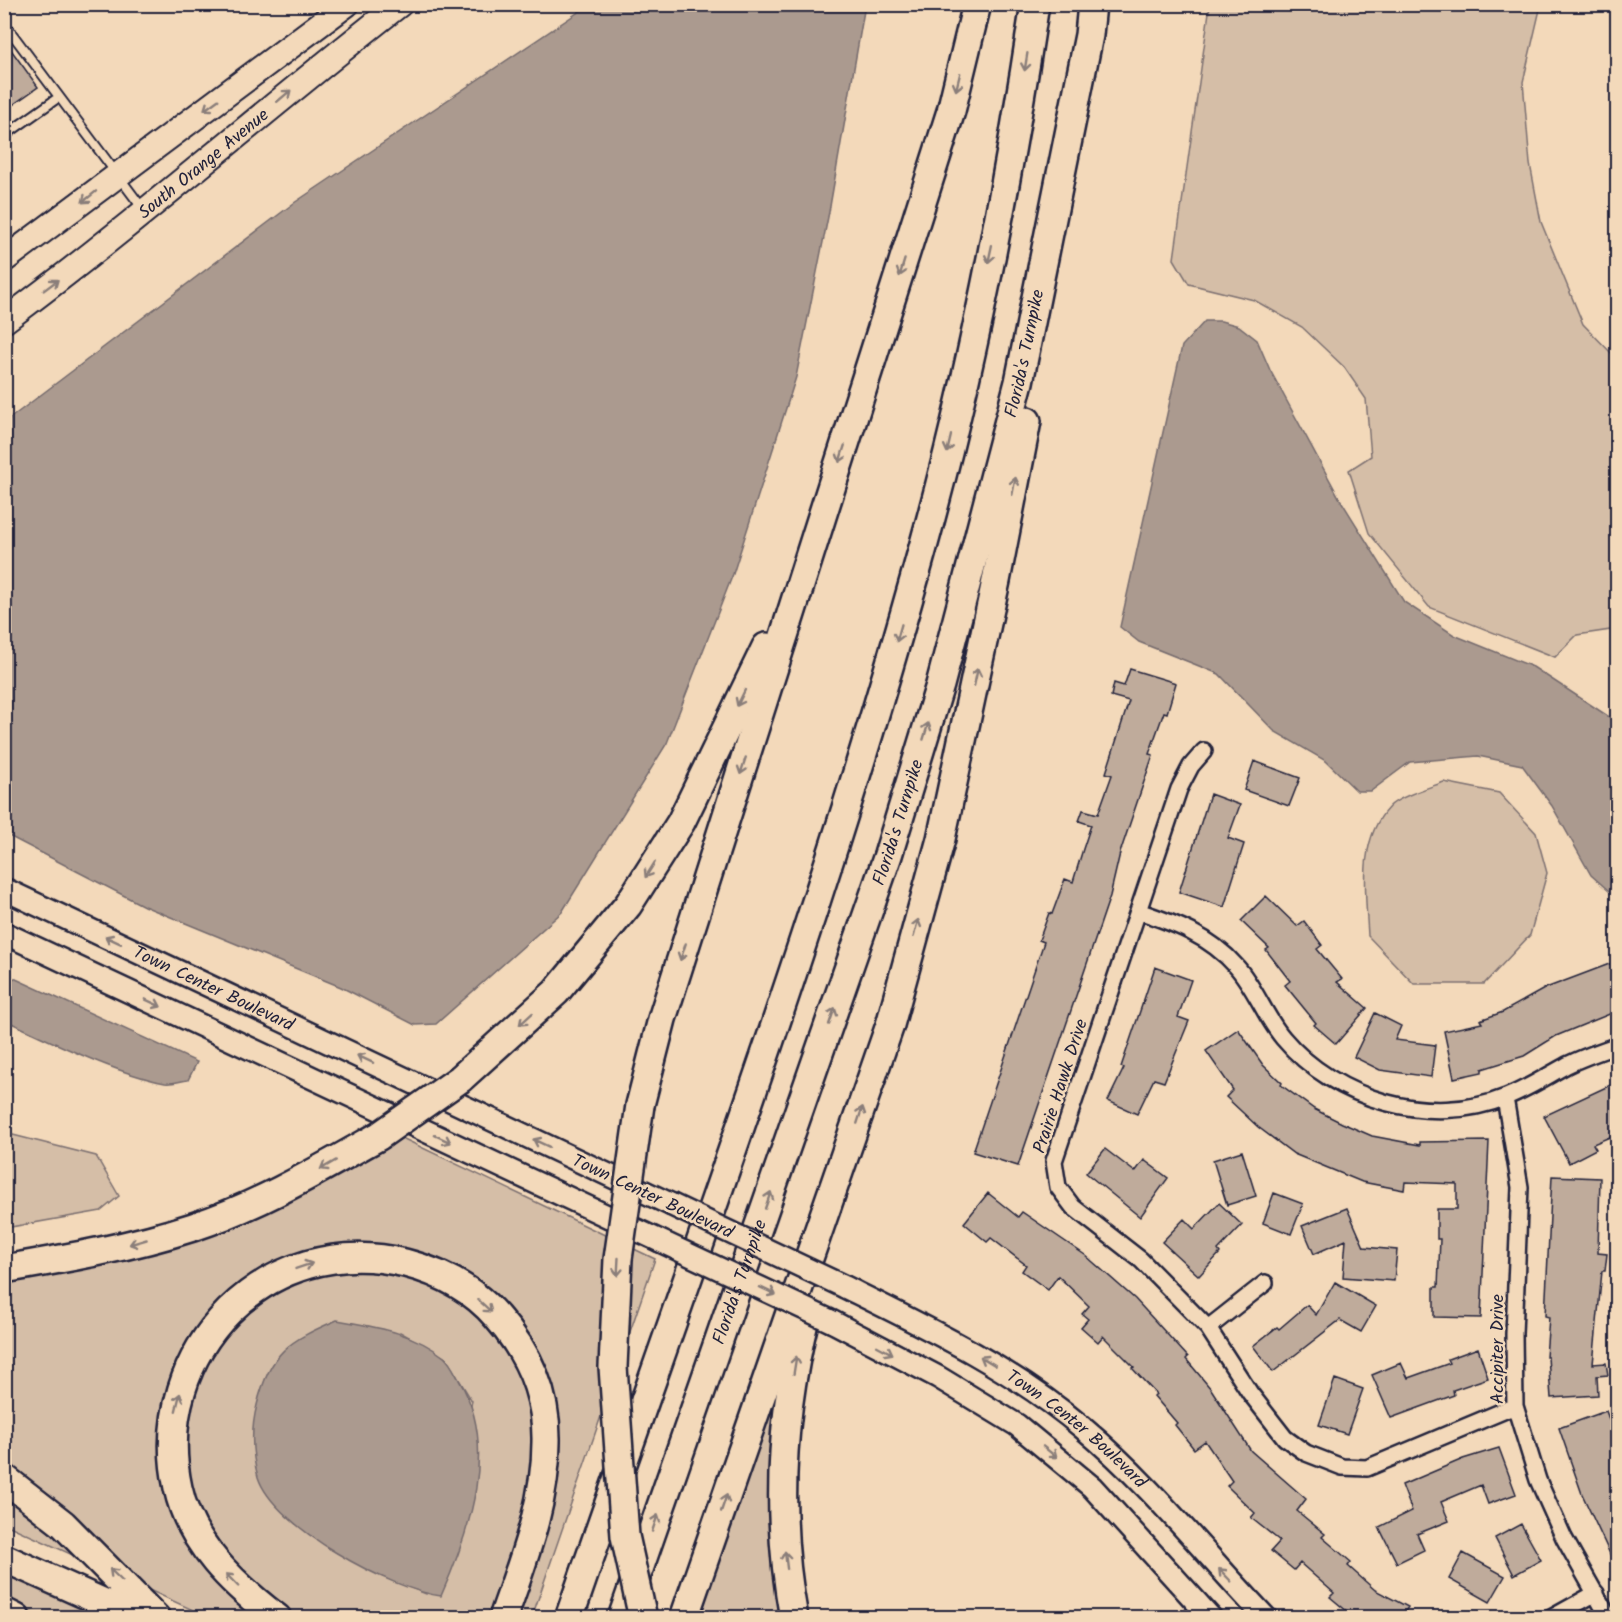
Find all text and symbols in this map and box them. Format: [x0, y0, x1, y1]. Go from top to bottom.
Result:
one-way arrow [1021, 52, 1032, 72]
one-way arrow [952, 72, 964, 91]
one-way arrow [276, 90, 292, 103]
one-way arrow [203, 99, 219, 112]
street label: South Orange Avenue [132, 102, 276, 227]
one-way arrow [82, 190, 97, 204]
one-way arrow [984, 244, 996, 263]
one-way arrow [896, 258, 907, 277]
one-way arrow [43, 279, 59, 292]
street label: Florida's Turnpike [997, 287, 1053, 421]
one-way arrow [942, 435, 954, 454]
one-way arrow [836, 444, 847, 463]
one-way arrow [1009, 477, 1020, 496]
one-way arrow [893, 623, 904, 642]
one-way arrow [970, 668, 982, 687]
one-way arrow [735, 689, 747, 707]
one-way arrow [921, 722, 932, 741]
one-way arrow [736, 756, 747, 775]
street label: Florida's Turnpike [865, 756, 932, 890]
one-way arrow [644, 861, 656, 878]
one-way arrow [911, 919, 923, 938]
one-way arrow [104, 934, 122, 946]
street label: Town Center Boulevard [128, 939, 299, 1041]
one-way arrow [677, 942, 688, 961]
one-way arrow [143, 997, 161, 1009]
one-way arrow [827, 1007, 838, 1025]
one-way arrow [519, 1012, 534, 1026]
street label: Prairie Hawk Drive [1026, 1015, 1097, 1157]
one-way arrow [356, 1053, 374, 1065]
one-way arrow [856, 1106, 867, 1125]
one-way arrow [434, 1134, 452, 1146]
one-way arrow [533, 1136, 551, 1148]
street label: Town Center Boulevard [567, 1147, 739, 1248]
one-way arrow [320, 1159, 337, 1171]
one-way arrow [763, 1191, 774, 1210]
street label: Florida's Turnpike [705, 1216, 776, 1349]
one-way arrow [129, 1237, 148, 1248]
one-way arrow [613, 1257, 624, 1277]
one-way arrow [294, 1260, 313, 1271]
one-way arrow [758, 1286, 776, 1298]
street label: Accipiter Drive [1484, 1294, 1513, 1404]
one-way arrow [478, 1299, 493, 1313]
one-way arrow [876, 1344, 894, 1356]
one-way arrow [980, 1355, 997, 1367]
one-way arrow [789, 1356, 800, 1376]
street label: Town Center Boulevard [1000, 1363, 1154, 1497]
one-way arrow [172, 1393, 184, 1412]
one-way arrow [1042, 1446, 1058, 1459]
one-way arrow [719, 1494, 730, 1513]
one-way arrow [650, 1514, 661, 1533]
one-way arrow [780, 1550, 791, 1570]
one-way arrow [108, 1568, 123, 1582]
one-way arrow [1218, 1568, 1233, 1583]
one-way arrow [225, 1573, 239, 1588]

